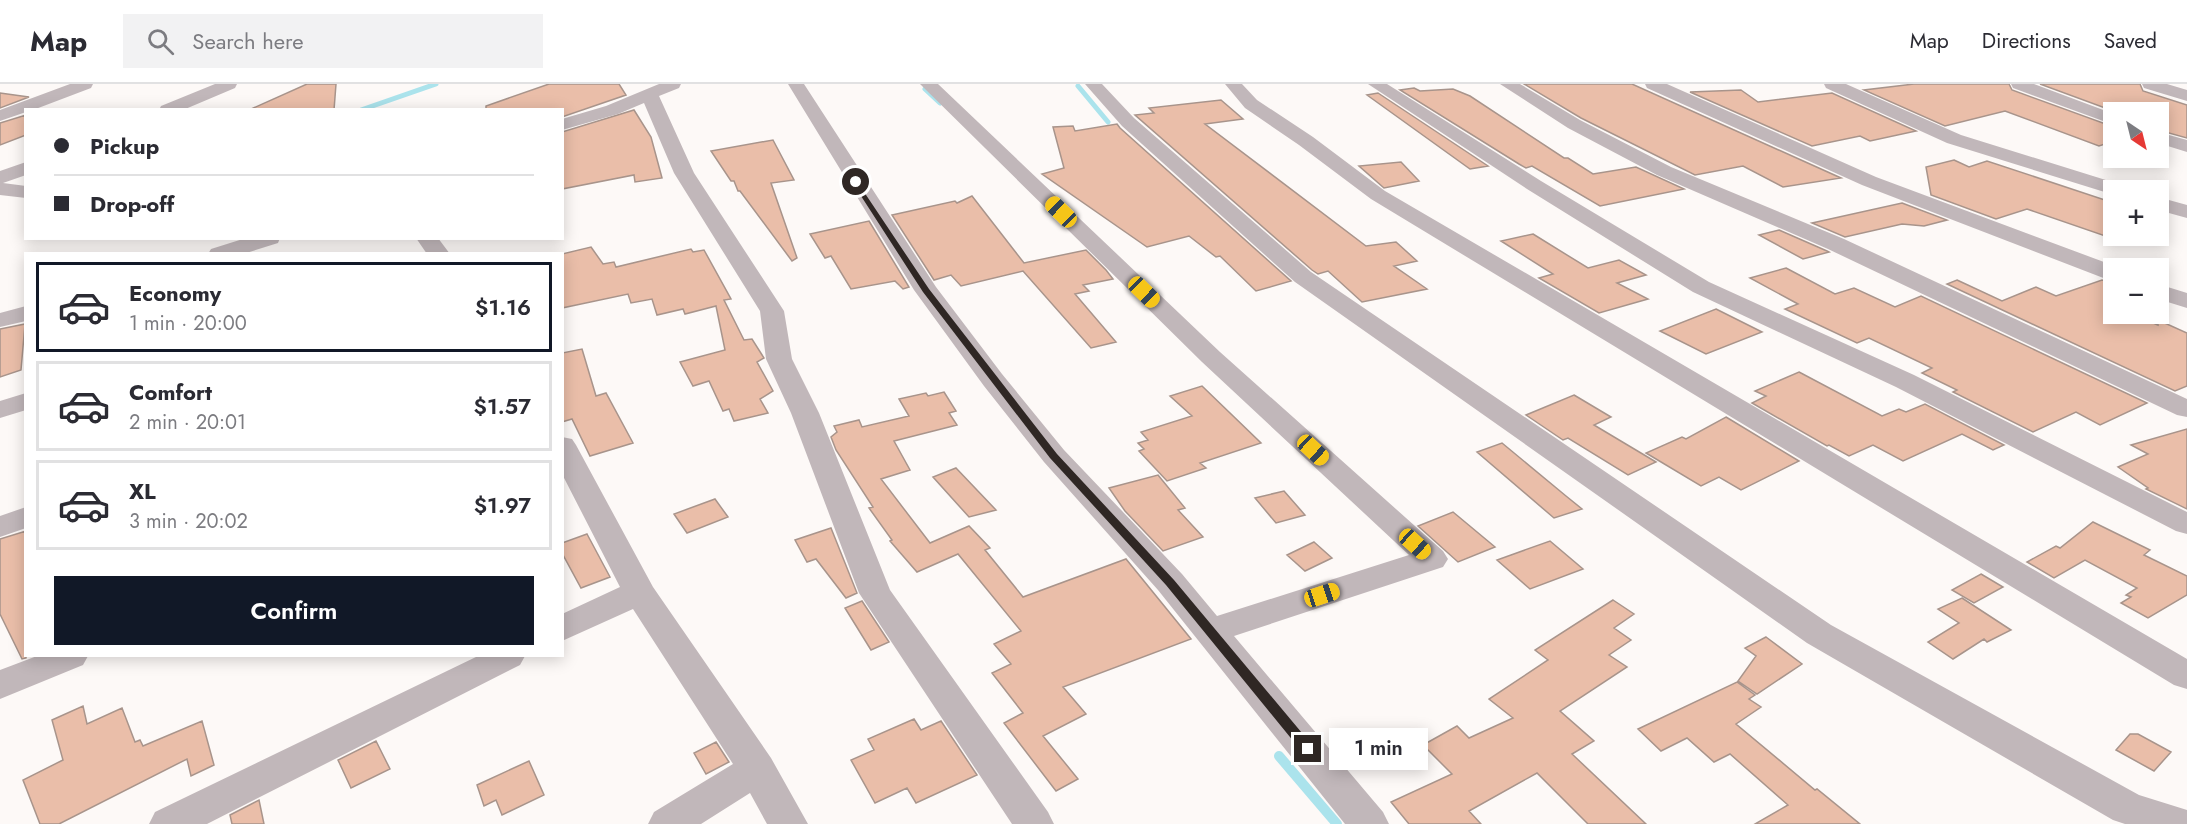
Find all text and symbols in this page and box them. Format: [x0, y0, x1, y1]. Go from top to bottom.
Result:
search box [123, 14, 543, 68]
text: Map [30, 21, 87, 62]
icon: search [144, 25, 177, 58]
text: Search here [192, 25, 304, 57]
text: Map [1910, 26, 1949, 56]
text: Directions [1982, 26, 2071, 56]
text: Saved [2104, 26, 2157, 56]
north arrow [2103, 102, 2169, 168]
map controls [2103, 102, 2169, 324]
text: Pickup [90, 130, 159, 162]
route start [842, 168, 869, 195]
button: + [2103, 180, 2169, 246]
text: Drop-off [90, 188, 174, 220]
car [1042, 193, 1080, 231]
button: − [2103, 258, 2169, 324]
car [1125, 273, 1163, 311]
text: Economy [129, 277, 221, 309]
icon: car [57, 280, 111, 334]
text: $1.16 [475, 291, 531, 323]
text: 1 min · 20:00 [129, 309, 247, 338]
text: Comfort [129, 376, 212, 408]
icon: car [57, 379, 111, 433]
text: $1.57 [473, 390, 531, 422]
text: 2 min · 20:01 [129, 408, 246, 437]
car [1294, 431, 1332, 469]
text: XL [129, 475, 156, 507]
icon: car [57, 478, 111, 532]
text: $1.97 [474, 489, 531, 521]
text: 3 min · 20:02 [129, 507, 248, 536]
car [1396, 525, 1434, 563]
button: Confirm [54, 576, 534, 645]
car [1302, 581, 1342, 609]
callout: 1 min [1329, 728, 1428, 770]
text: 1 min [1354, 734, 1403, 763]
route end [1294, 735, 1321, 762]

